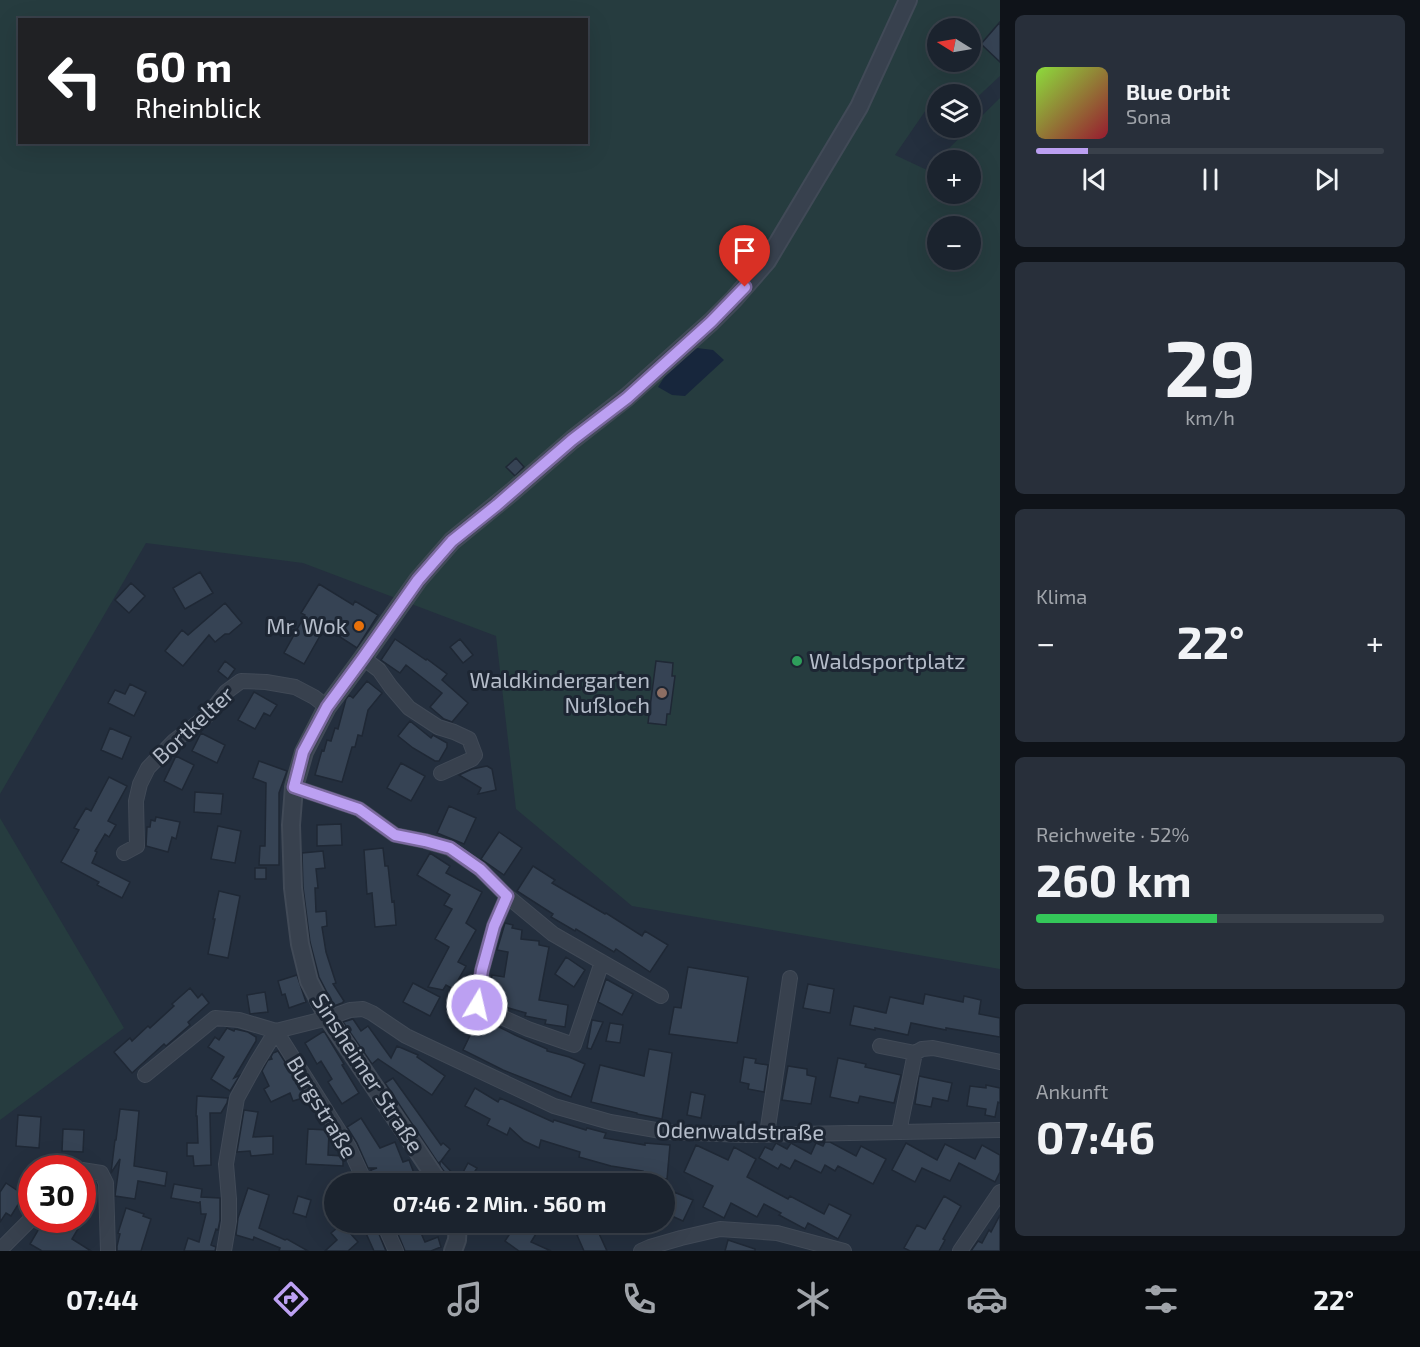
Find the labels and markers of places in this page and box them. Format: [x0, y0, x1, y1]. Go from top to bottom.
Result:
pin [719, 225, 770, 287]
place label: Mr. Wok [266, 612, 347, 638]
marker: Mr. Wok [352, 619, 366, 633]
place label: Waldsportplatz [809, 647, 965, 673]
marker: Waldsportplatz [790, 654, 804, 668]
place label: Waldkindergarten Nußloch [470, 666, 650, 717]
marker: Waldkindergarten Nußloch [655, 686, 669, 700]

